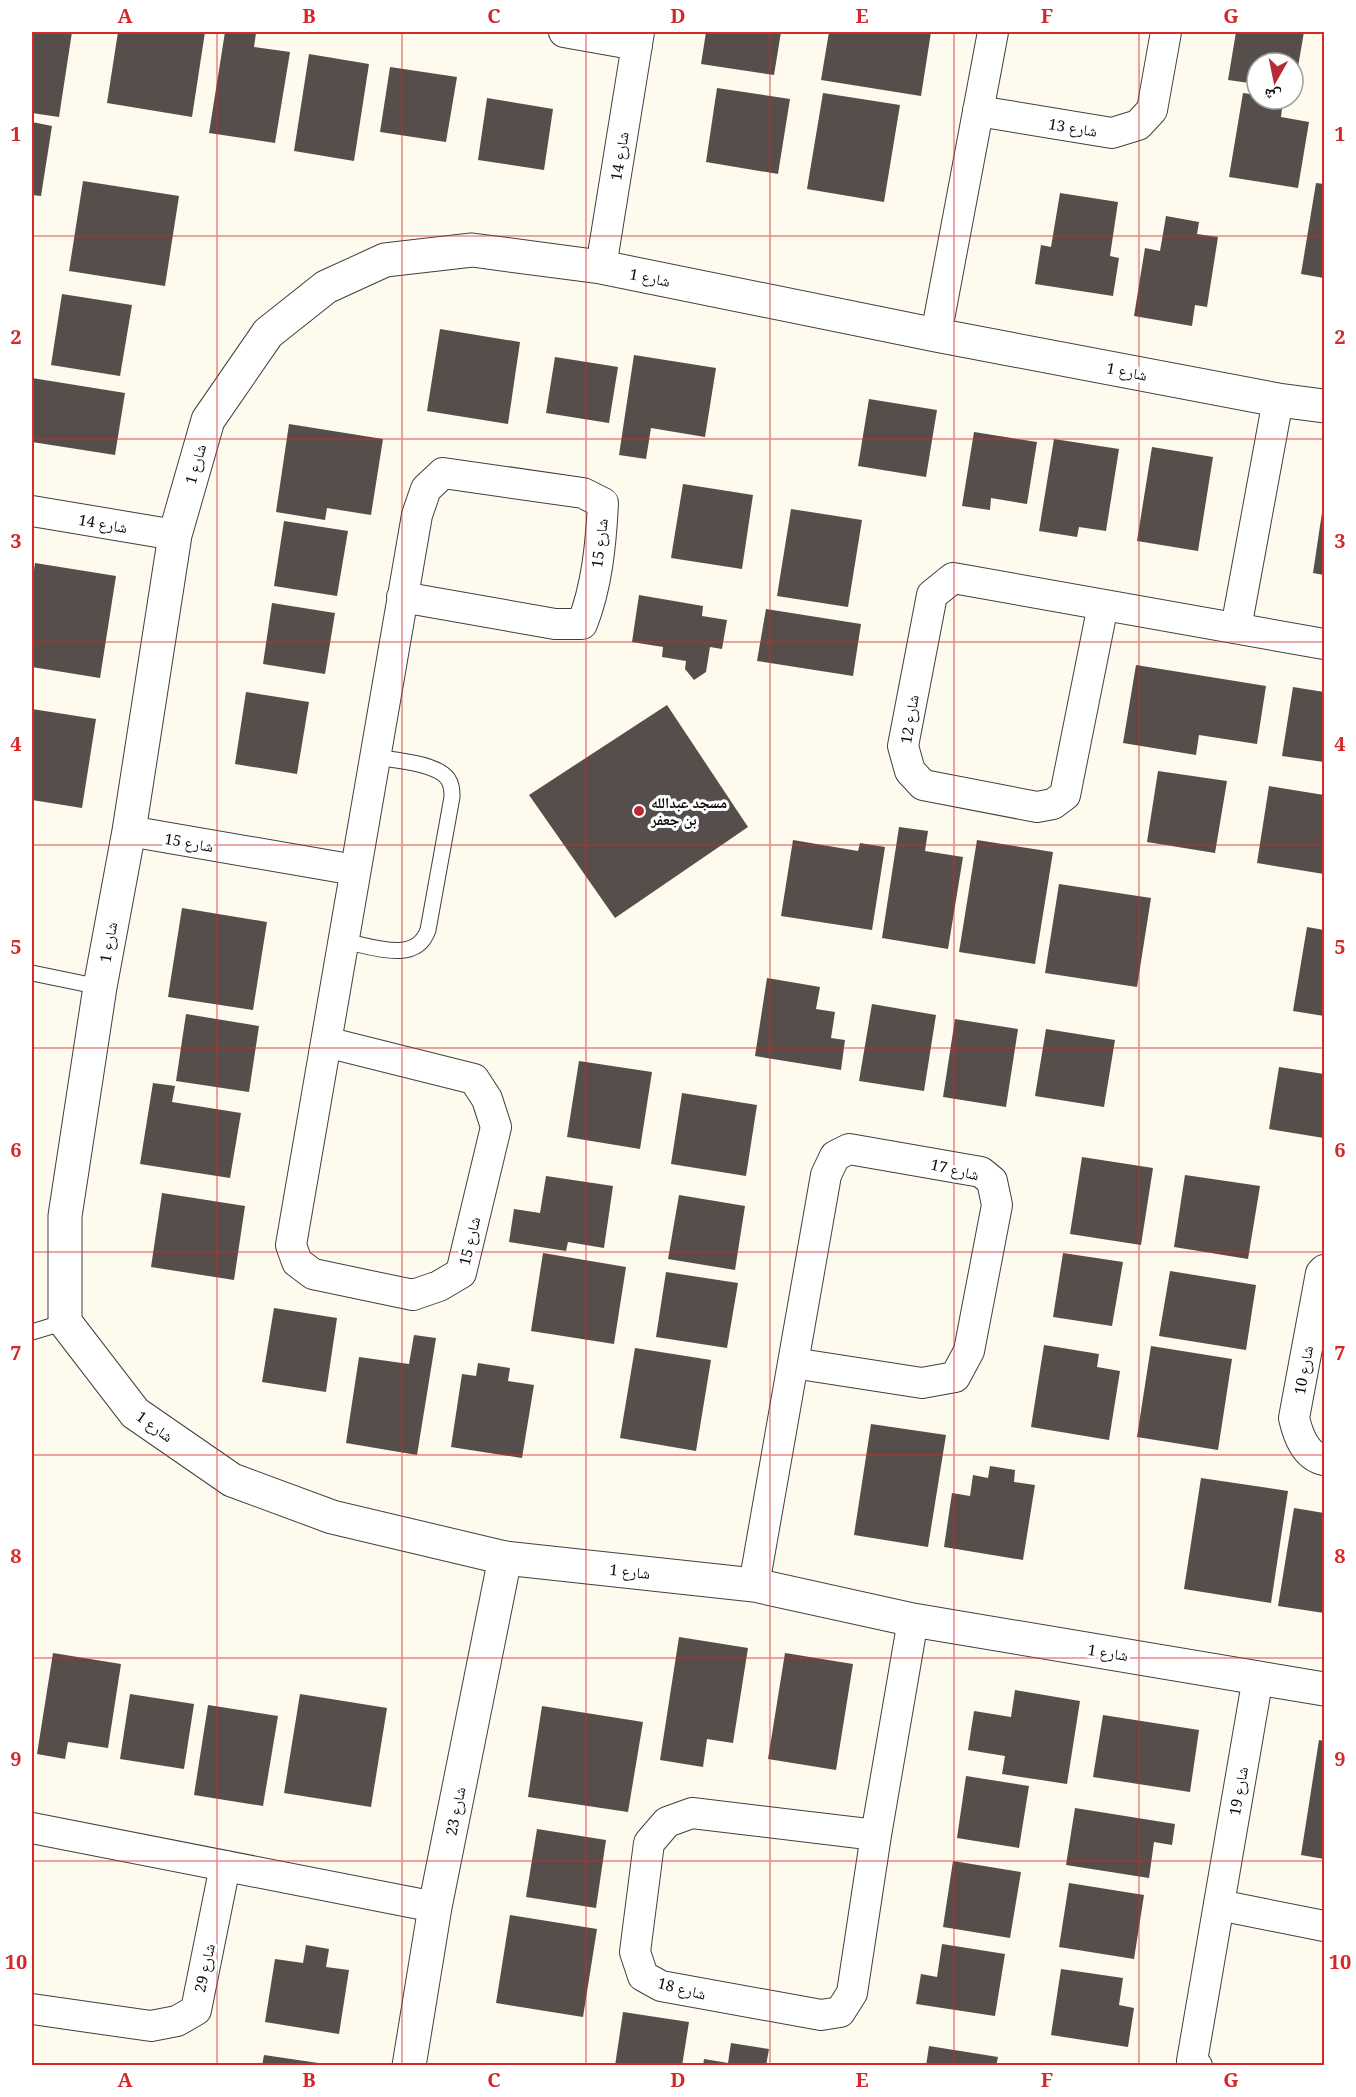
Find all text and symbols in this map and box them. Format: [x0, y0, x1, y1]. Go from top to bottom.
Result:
text: A [117, 2, 133, 29]
text: B [302, 2, 316, 29]
text: C [487, 2, 501, 29]
text: D [670, 2, 686, 29]
text: E [855, 2, 869, 29]
text: F [1041, 2, 1053, 29]
text: G [1223, 2, 1239, 29]
north arrow [1245, 51, 1305, 111]
text: ش [1263, 84, 1283, 108]
street label: شارع 13 [1047, 113, 1099, 142]
text: 1 [10, 120, 22, 147]
text: 1 [1334, 120, 1346, 147]
street label: شارع 14 [605, 130, 634, 182]
street label: شارع 1 [628, 263, 672, 292]
text: 2 [10, 323, 22, 350]
text: 2 [1334, 323, 1346, 350]
street label: شارع 1 [1105, 357, 1149, 386]
street label: شارع 1 [180, 442, 211, 487]
street label: شارع 14 [77, 509, 129, 538]
street label: شارع 15 [586, 517, 613, 569]
text: 3 [10, 527, 22, 554]
text: 3 [1334, 527, 1346, 554]
street label: شارع 12 [895, 693, 924, 745]
text: 4 [10, 730, 22, 757]
text: 4 [1334, 730, 1346, 757]
place label: مسجد عبدالله بن جعفر [650, 792, 727, 829]
marker: مسجد عبدالله بن جعفر [632, 804, 646, 818]
street label: شارع 15 [163, 828, 215, 857]
street label: شارع 1 [95, 920, 122, 964]
text: 5 [10, 933, 22, 960]
text: 5 [1334, 933, 1346, 960]
text: 6 [10, 1136, 22, 1163]
text: 6 [1334, 1136, 1346, 1163]
street label: شارع 17 [929, 1154, 981, 1185]
street label: شارع 15 [454, 1215, 485, 1267]
text: 7 [10, 1339, 22, 1366]
text: 7 [1334, 1339, 1346, 1366]
street label: شارع 10 [1289, 1344, 1318, 1396]
street label: شارع 1 [132, 1406, 177, 1447]
text: 8 [10, 1542, 22, 1569]
text: 8 [1334, 1542, 1346, 1569]
street label: شارع 1 [609, 1559, 651, 1584]
street label: شارع 1 [1086, 1639, 1130, 1666]
text: 9 [10, 1745, 22, 1772]
text: 9 [1334, 1745, 1346, 1772]
street label: شارع 19 [1224, 1765, 1253, 1817]
street label: شارع 23 [440, 1785, 471, 1837]
street label: شارع 29 [189, 1942, 220, 1994]
text: 10 [5, 1948, 27, 1975]
text: 10 [1329, 1948, 1351, 1975]
street label: شارع 18 [655, 1972, 708, 2005]
text: A [117, 2066, 133, 2093]
text: B [302, 2066, 316, 2093]
text: C [487, 2066, 501, 2093]
text: D [670, 2066, 686, 2093]
text: E [855, 2066, 869, 2093]
text: F [1041, 2066, 1053, 2093]
text: G [1223, 2066, 1239, 2093]

